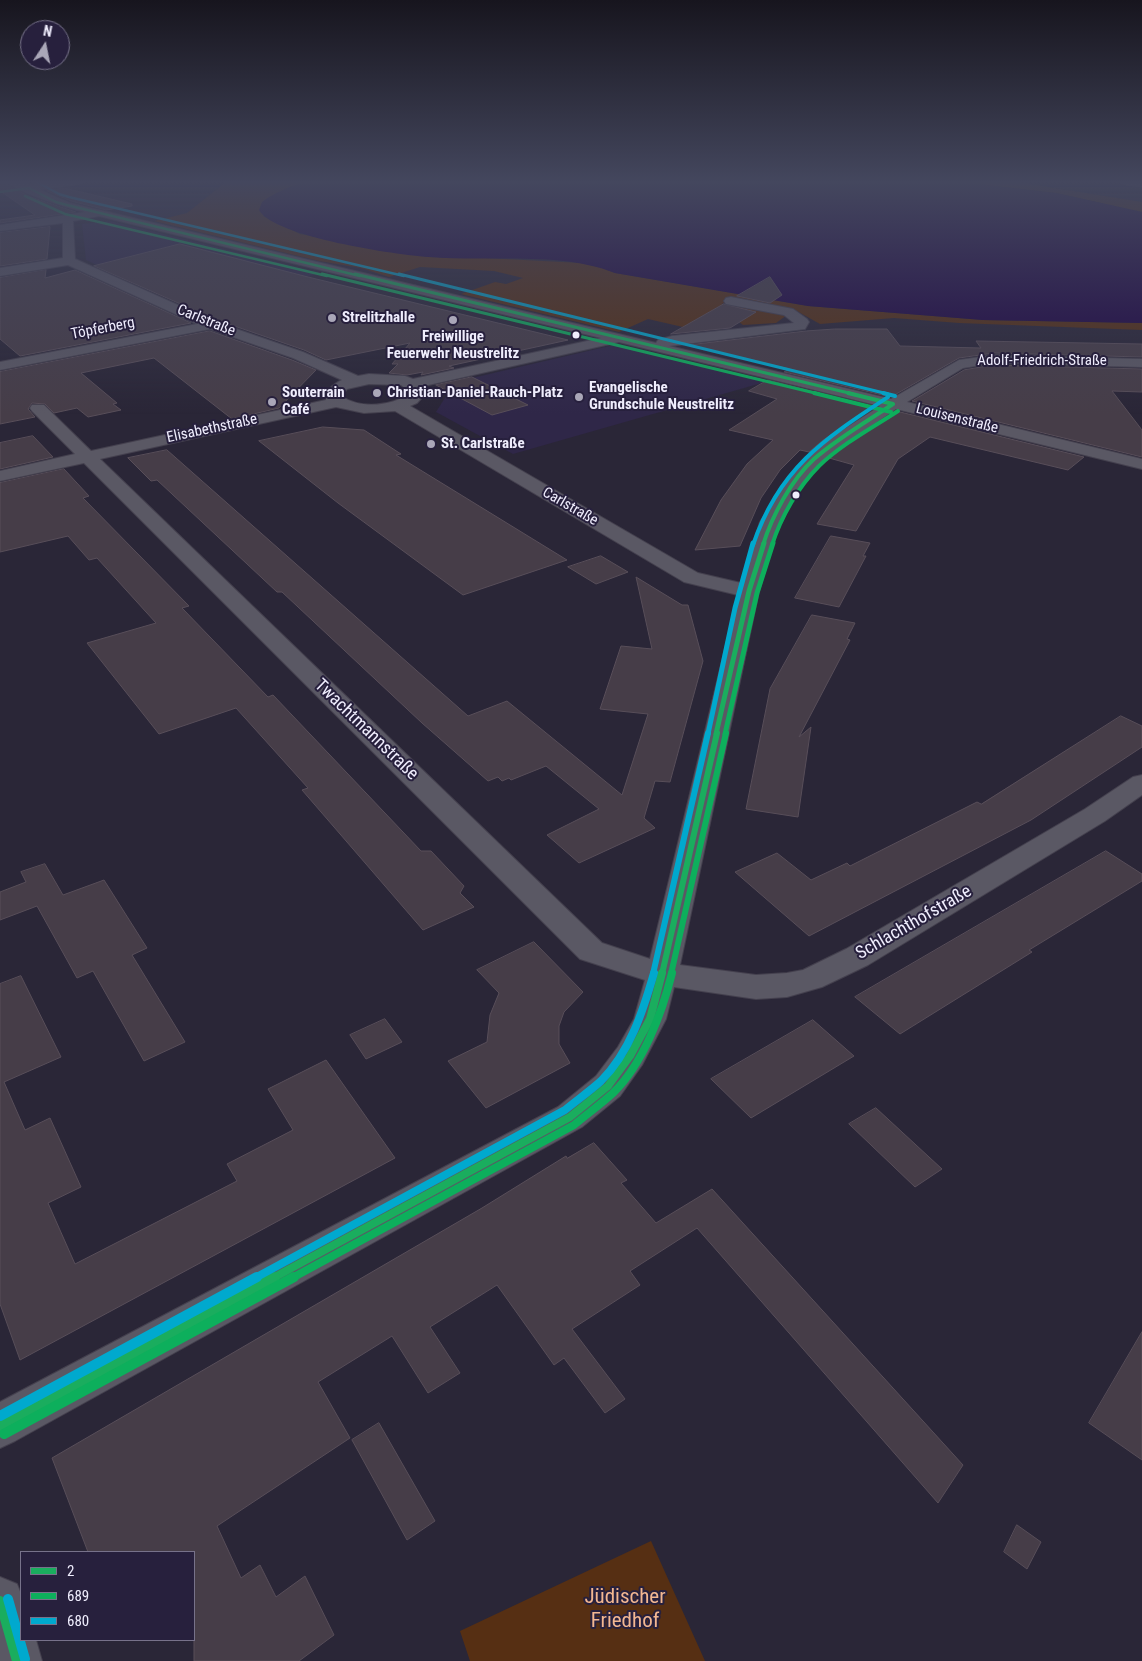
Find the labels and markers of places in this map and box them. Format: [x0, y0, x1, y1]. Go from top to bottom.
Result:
place label: Strelitzhalle [342, 309, 415, 327]
marker: Strelitzhalle [326, 312, 338, 324]
marker: Freiwillige Feuerwehr Neustrelitz [447, 314, 459, 326]
place label: Freiwillige Feuerwehr Neustrelitz [387, 328, 519, 363]
unlabelled marker [571, 330, 581, 340]
place label: Evangelische Grundschule Neustrelitz [589, 379, 734, 414]
place label: Souterrain Café [282, 384, 345, 419]
place label: Christian-Daniel-Rauch-Platz [387, 384, 563, 402]
marker: Christian-Daniel-Rauch-Platz [371, 387, 383, 399]
marker: Evangelische Grundschule Neustrelitz [573, 391, 585, 403]
marker: Souterrain Café [266, 396, 278, 408]
place label: St. Carlstraße [441, 435, 525, 453]
marker: St. Carlstraße [425, 438, 437, 450]
unlabelled marker [791, 490, 801, 500]

